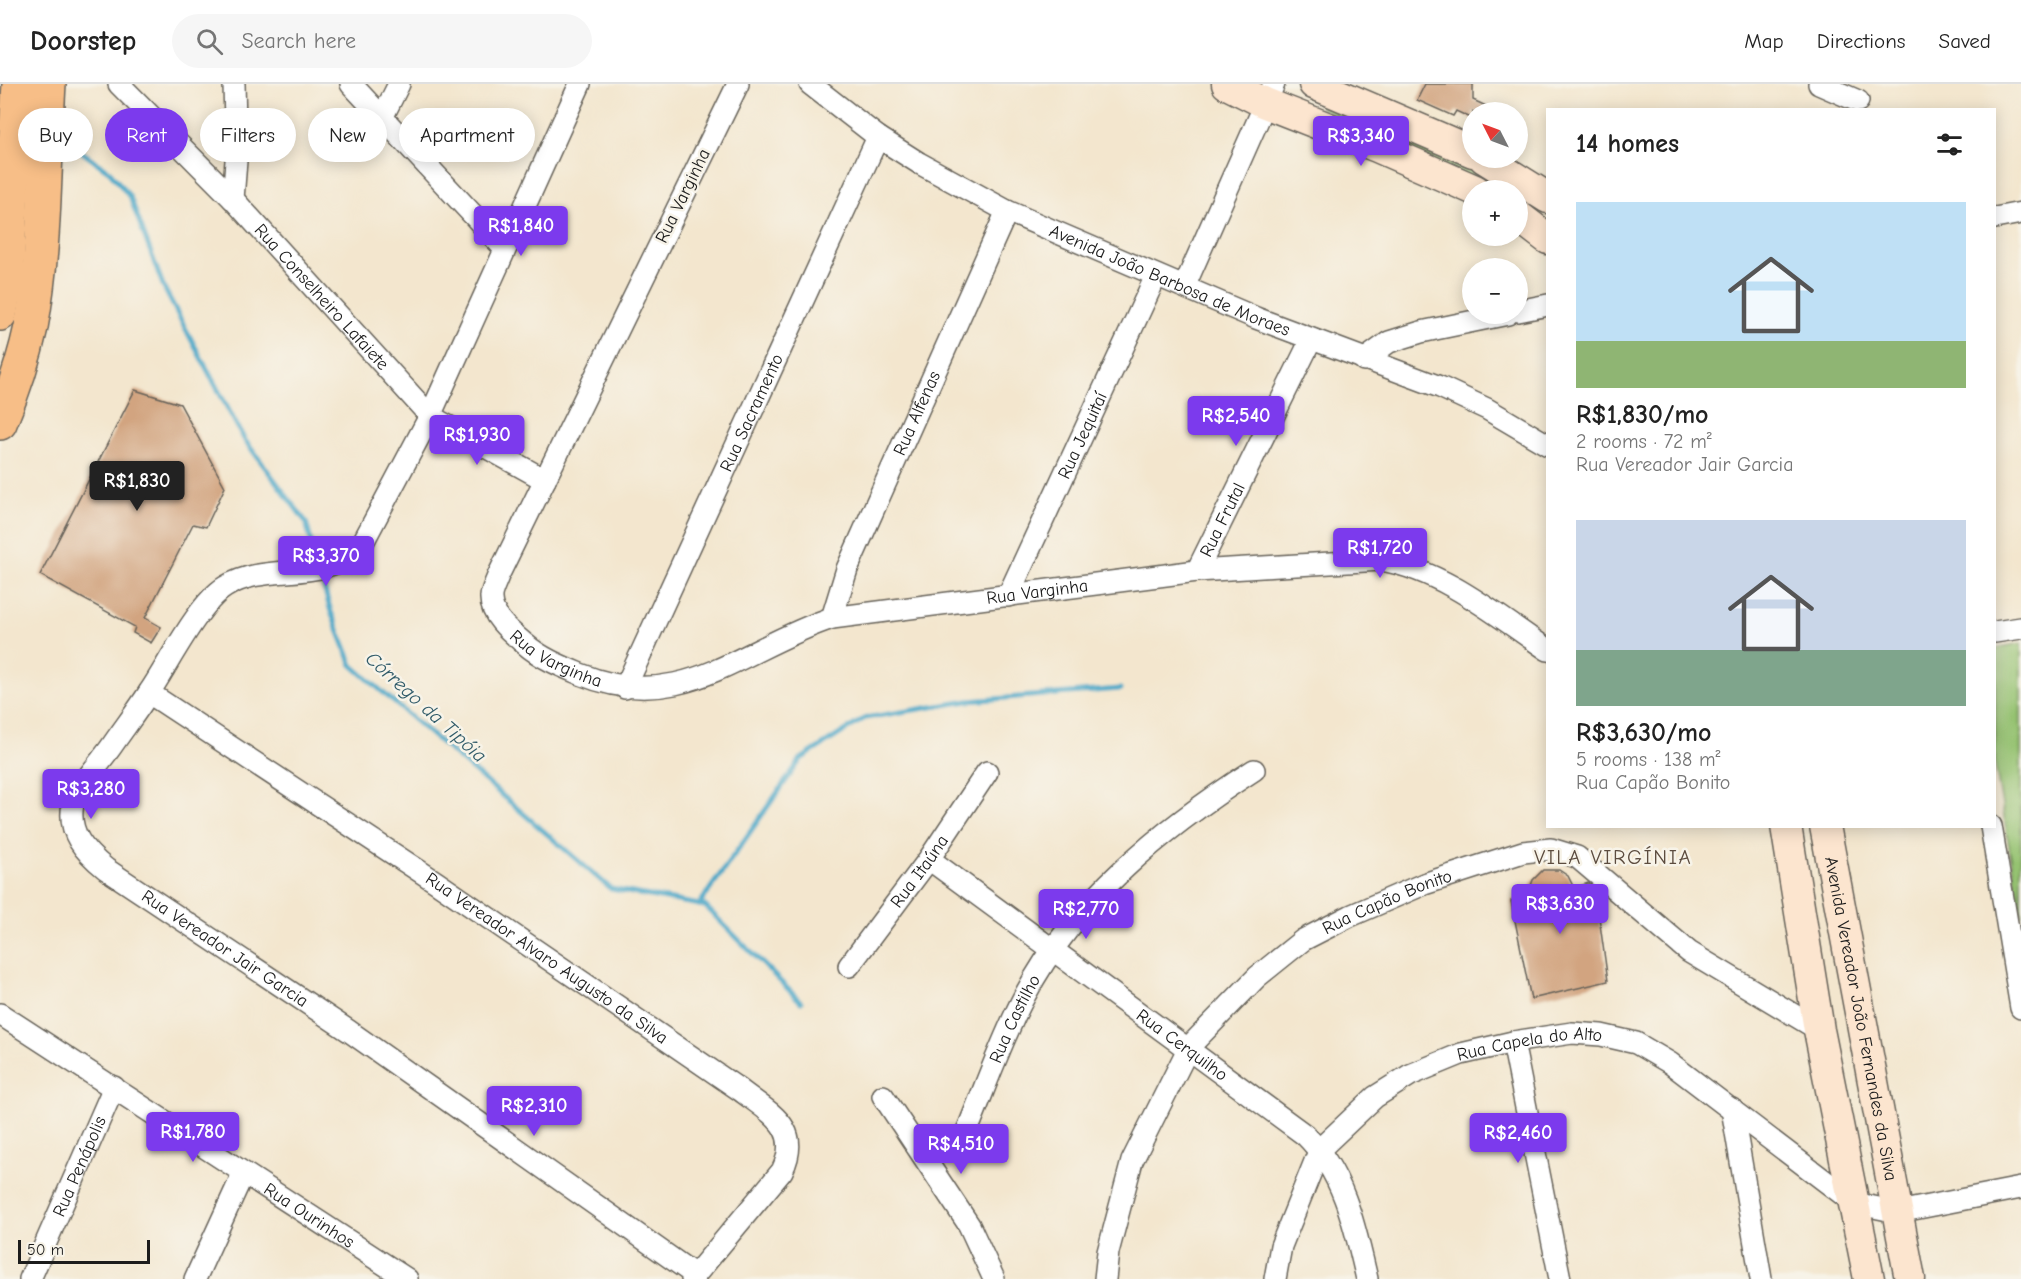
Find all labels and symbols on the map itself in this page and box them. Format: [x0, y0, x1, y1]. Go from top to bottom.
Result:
north arrow [1462, 102, 1528, 168]
pin: R$3,340 [1306, 116, 1416, 167]
street label: Rua Varginha [651, 145, 715, 247]
pin: R$1,840 [466, 206, 576, 257]
street label: Rua Conselheiro Lafaiete [250, 219, 393, 374]
street label: Avenida João Barbosa de Moraes [1046, 220, 1293, 340]
street label: Rua Sacramento [715, 350, 788, 475]
street label: Rua Alfenas [889, 368, 945, 459]
street label: Rua Jequitaí [1053, 388, 1112, 482]
pin: R$2,540 [1181, 396, 1291, 447]
pin: R$1,930 [422, 415, 532, 466]
pin: R$1,830 [82, 461, 192, 512]
street label: Rua Frutal [1195, 479, 1249, 560]
pin: R$1,720 [1325, 528, 1435, 579]
pin: R$3,370 [271, 536, 381, 587]
street label: Rua Varginha [985, 575, 1089, 609]
street label: Rua Varginha [506, 625, 605, 692]
water label: Córrego da Tipóia [361, 647, 491, 767]
pin: R$3,280 [36, 769, 146, 820]
street label: Rua Itaúna [886, 831, 953, 912]
district label: VILA VIRGÍNIA [1534, 845, 1692, 869]
street label: Avenida Vereador João Fernandes da Silva [1820, 855, 1902, 1182]
street label: Rua Capão Bonito [1319, 865, 1455, 939]
street label: Rua Vereador Alvaro Augusto da Silva [422, 868, 672, 1048]
pin: R$3,630 [1505, 884, 1615, 935]
street label: Rua Vereador Jair Garcia [138, 885, 313, 1012]
pin: R$2,770 [1031, 889, 1141, 940]
street label: Rua Castilho [985, 971, 1045, 1066]
street label: Rua Cerquilho [1132, 1004, 1232, 1085]
street label: Rua Capela do Alto [1455, 1022, 1603, 1065]
pin: R$2,310 [479, 1086, 589, 1137]
pin: R$1,780 [138, 1112, 248, 1163]
street label: Rua Penápolis [48, 1113, 110, 1220]
pin: R$2,460 [1463, 1113, 1573, 1164]
pin: R$4,510 [906, 1124, 1016, 1175]
street label: Rua Ourinhos [260, 1178, 358, 1252]
scale bar [18, 1237, 150, 1264]

